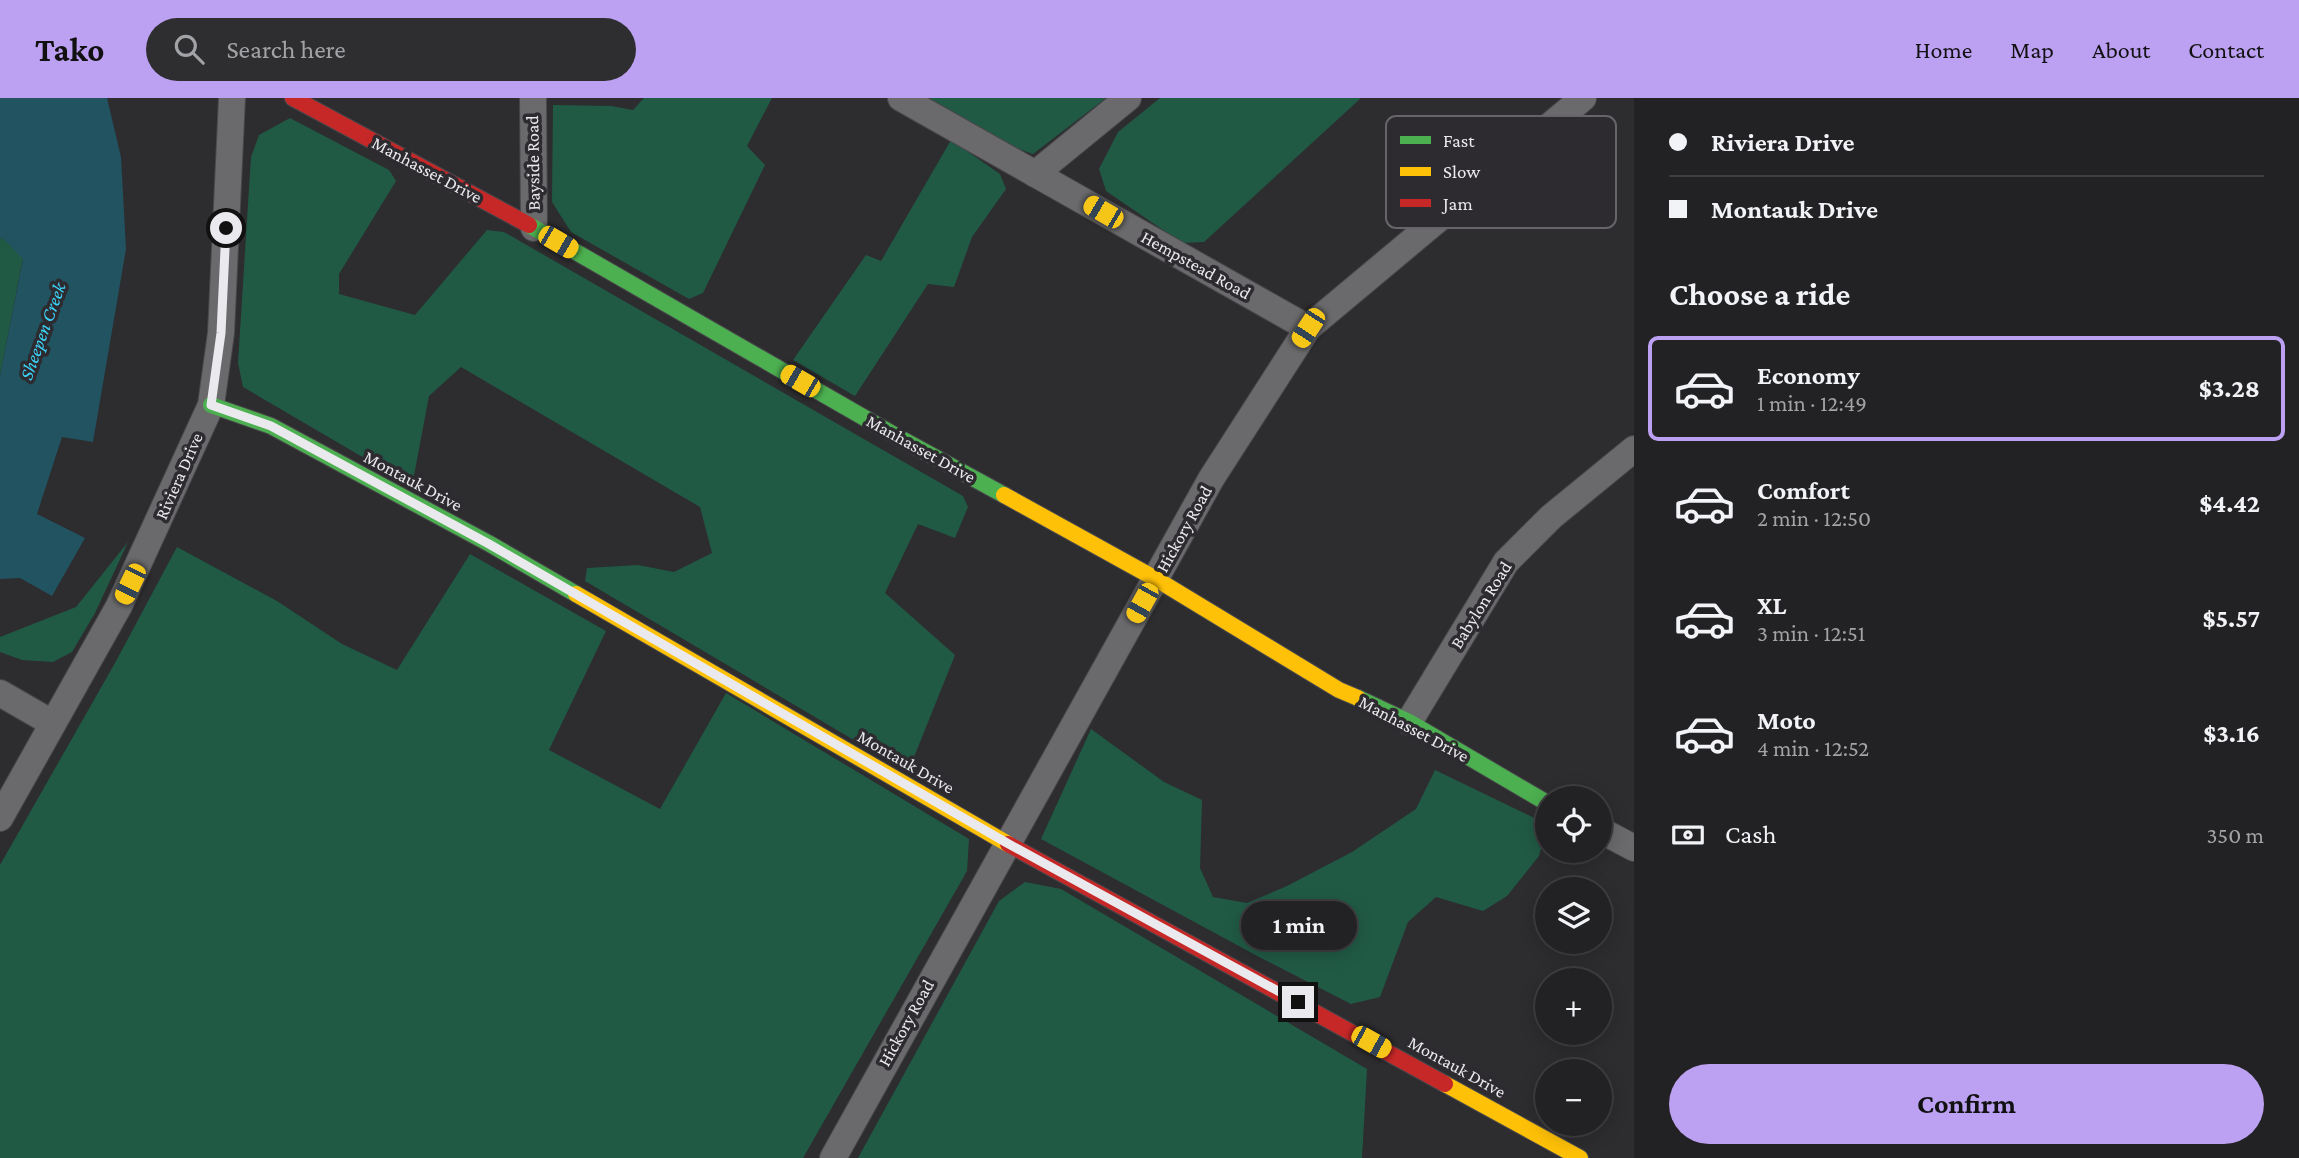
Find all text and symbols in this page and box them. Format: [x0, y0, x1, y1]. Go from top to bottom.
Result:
search box [146, 18, 636, 81]
icon: search [170, 30, 208, 68]
text: Tako [35, 31, 104, 68]
text: Search here [226, 35, 346, 64]
text: Home [1915, 36, 1972, 63]
text: Map [2010, 36, 2054, 63]
text: About [2092, 36, 2150, 63]
text: Contact [2188, 36, 2264, 63]
street label: Bayside Road [522, 115, 544, 211]
legend [1386, 116, 1616, 228]
text: Riviera Drive [1711, 128, 1855, 157]
text: Fast [1443, 130, 1475, 151]
street label: Manhasset Drive [369, 133, 485, 207]
text: Slow [1443, 161, 1480, 182]
car [1080, 192, 1127, 232]
text: Jam [1441, 193, 1473, 214]
text: Montauk Drive [1711, 195, 1878, 224]
route start [210, 212, 242, 244]
car [535, 222, 582, 262]
street label: Hempstead Road [1138, 227, 1255, 304]
text: Choose a ride [1669, 276, 1850, 312]
water label: Sheepen Creek [15, 279, 70, 383]
car [1288, 305, 1329, 351]
icon: car [1673, 357, 1736, 420]
car [777, 361, 824, 401]
text: Economy [1757, 361, 1860, 390]
text: $3.28 [2199, 374, 2260, 403]
text: 1 min · 12:49 [1757, 390, 1867, 416]
street label: Manhasset Drive [863, 411, 979, 487]
street label: Riviera Drive [151, 430, 207, 522]
street label: Montauk Drive [360, 447, 466, 515]
icon: car [1673, 472, 1736, 535]
text: Comfort [1757, 476, 1850, 505]
street label: Hickory Road [1152, 482, 1216, 576]
text: $4.42 [2199, 489, 2260, 518]
text: 2 min · 12:50 [1757, 505, 1871, 531]
street label: Babylon Road [1446, 557, 1516, 652]
car [112, 561, 149, 607]
car [1123, 580, 1162, 626]
icon: car [1673, 587, 1736, 650]
text: XL [1757, 591, 1786, 620]
text: $5.57 [2202, 604, 2260, 633]
text: 3 min · 12:51 [1757, 620, 1865, 646]
street label: Manhasset Drive [1356, 692, 1472, 766]
icon: car [1673, 702, 1736, 765]
text: Moto [1757, 706, 1816, 735]
text: $3.16 [2203, 719, 2260, 748]
street label: Montauk Drive [854, 726, 958, 798]
text: 4 min · 12:52 [1757, 735, 1869, 761]
map controls [1535, 786, 1612, 1136]
button: locate [1535, 786, 1612, 863]
icon: cash [1669, 816, 1707, 854]
text: Cash [1725, 820, 1776, 849]
text: 350 m [2206, 822, 2264, 848]
button: layers [1535, 877, 1612, 954]
callout: 1 min [1240, 900, 1356, 950]
text: 1 min [1273, 912, 1325, 938]
button: + [1535, 968, 1612, 1045]
street label: Hickory Road [874, 976, 938, 1070]
route end [1282, 986, 1314, 1018]
car [1348, 1023, 1395, 1061]
street label: Montauk Drive [1405, 1032, 1509, 1102]
button: − [1535, 1059, 1612, 1136]
button: Confirm [1669, 1064, 2264, 1144]

